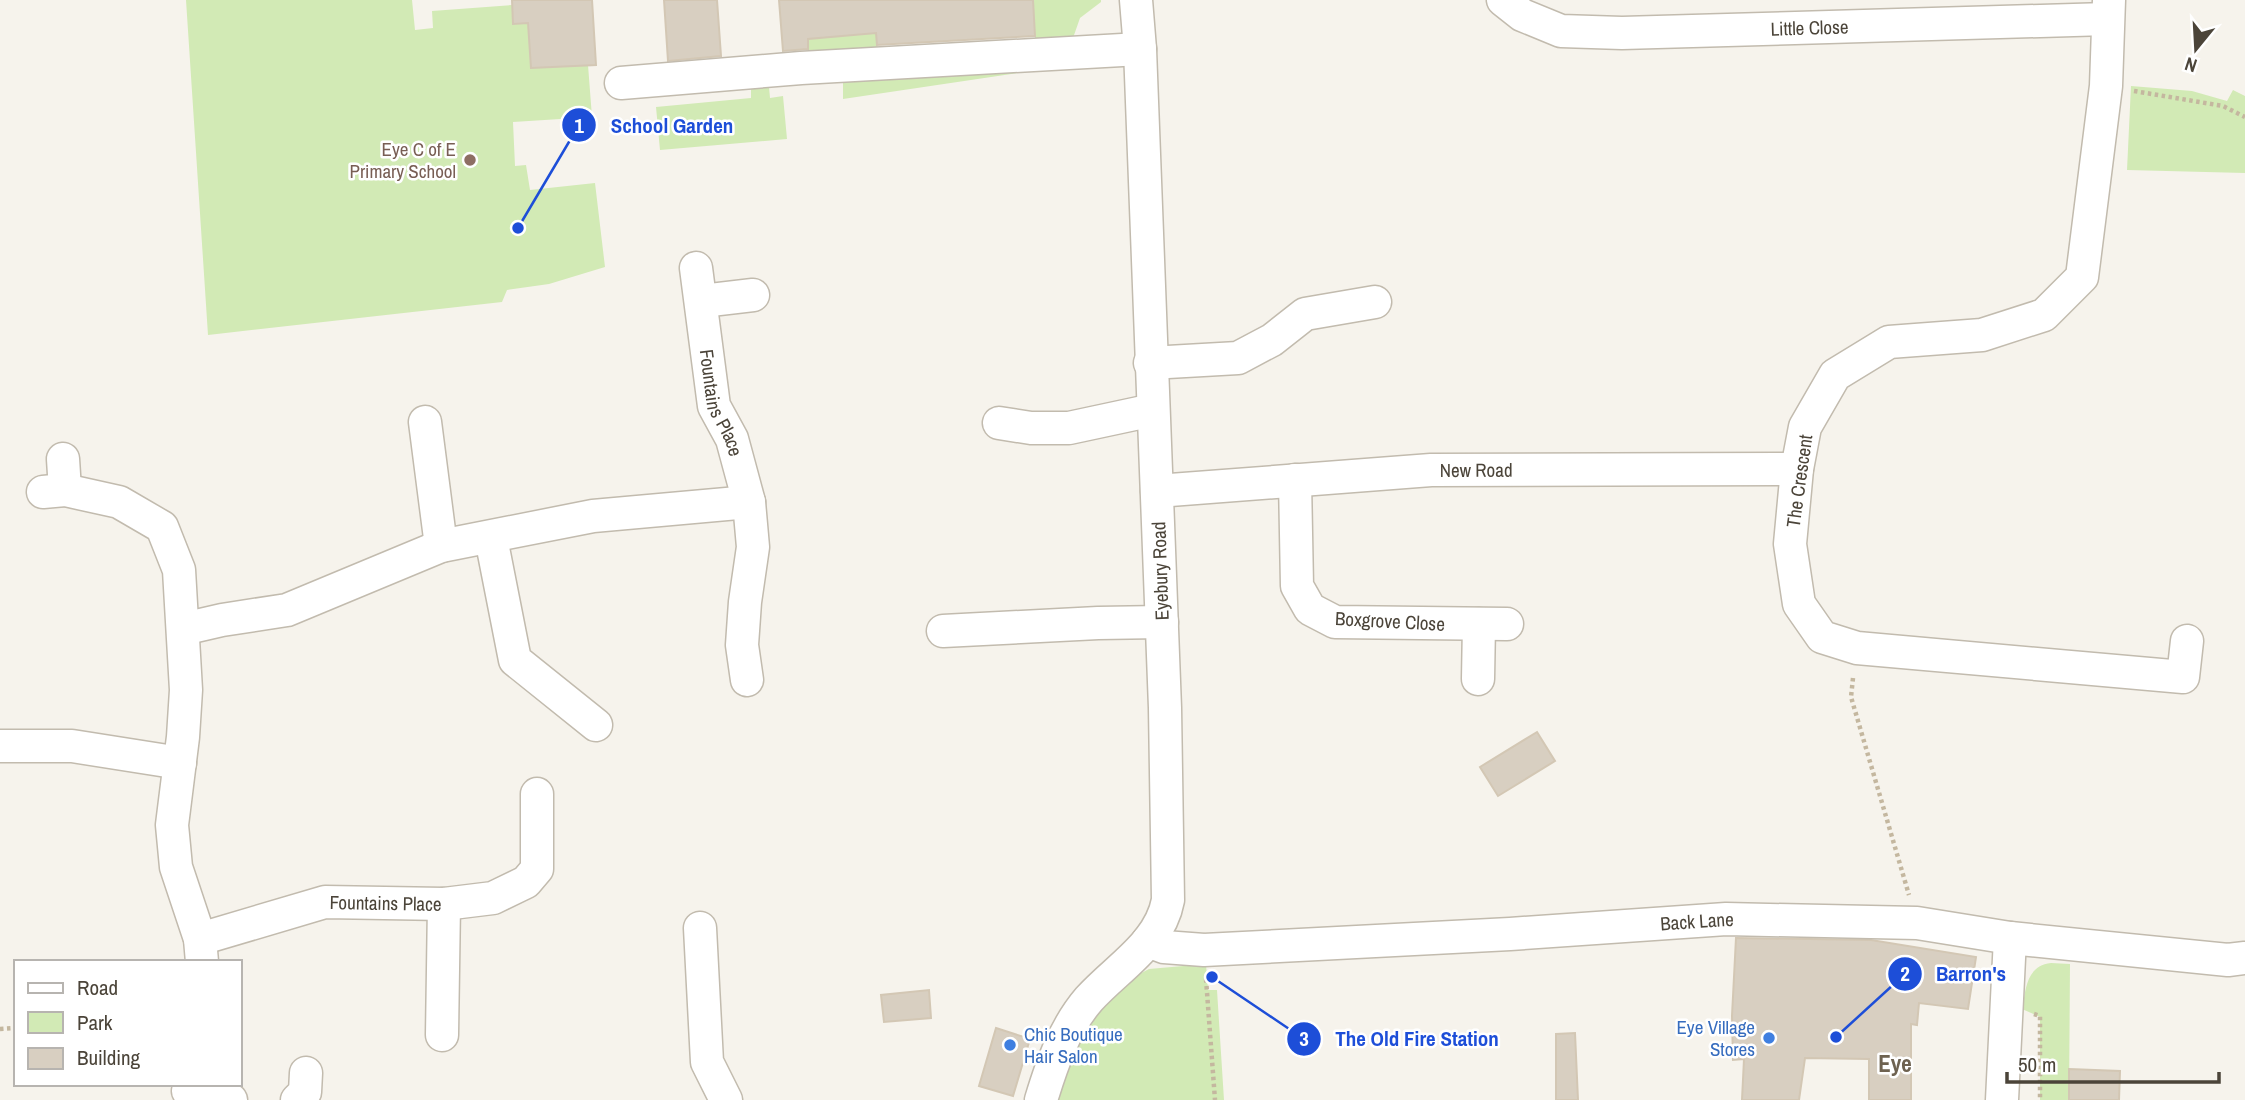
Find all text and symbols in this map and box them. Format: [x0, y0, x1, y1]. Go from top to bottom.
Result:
street label: Little Close [1770, 13, 1849, 42]
north arrow [2161, 14, 2231, 84]
text: N [2181, 51, 2200, 79]
callout: School Garden [562, 104, 747, 146]
text: 1 [574, 111, 584, 140]
text: School Garden [611, 111, 733, 140]
place label: Eye C of E Primary School [350, 136, 456, 184]
marker: Eye C of E Primary School [462, 152, 478, 168]
street label: Fountains Place [694, 348, 749, 459]
street label: The Crescent [1780, 432, 1818, 529]
street label: New Road [1440, 457, 1513, 483]
street label: Eyebury Road [1145, 521, 1175, 621]
street label: Boxgrove Close [1334, 605, 1446, 637]
street label: Fountains Place [329, 889, 442, 917]
street label: Back Lane [1659, 906, 1734, 937]
callout: Barron's [1887, 953, 2020, 995]
text: 2 [1900, 959, 1910, 988]
text: Barron's [1936, 959, 2006, 988]
legend [14, 960, 242, 1086]
text: Road [77, 973, 118, 1002]
text: Park [77, 1008, 113, 1037]
place label: Eye Village Stores [1676, 1014, 1755, 1062]
callout: The Old Fire Station [1286, 1018, 1513, 1060]
place label: Chic Boutique Hair Salon [1024, 1021, 1123, 1069]
text: 3 [1299, 1024, 1309, 1053]
text: The Old Fire Station [1335, 1024, 1499, 1053]
marker: Eye Village Stores [1761, 1030, 1777, 1046]
marker: Chic Boutique Hair Salon [1002, 1037, 1018, 1053]
scale bar [2007, 1040, 2219, 1084]
text: Building [77, 1043, 141, 1072]
district label: Eye [1878, 1048, 1912, 1079]
text: 50 m [2018, 1050, 2056, 1079]

